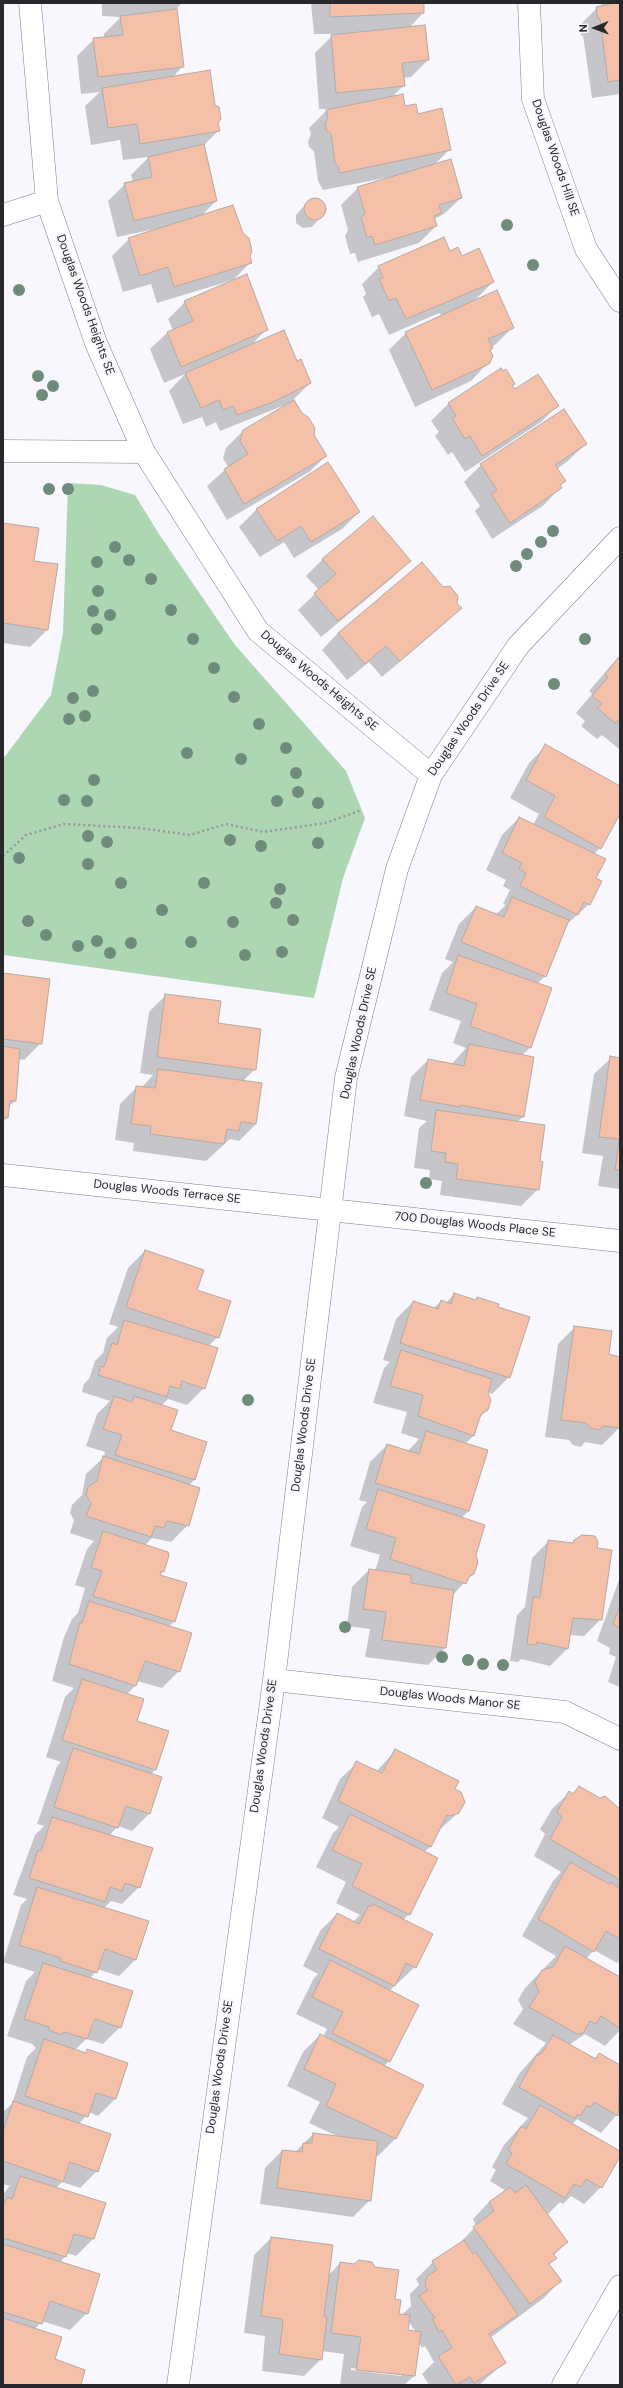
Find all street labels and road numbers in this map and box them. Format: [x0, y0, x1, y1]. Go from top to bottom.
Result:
street label: Douglas Woods Hill SE [528, 98, 582, 218]
street label: Douglas Woods Heights SE [53, 233, 117, 377]
street label: Douglas Woods Heights SE [258, 628, 380, 734]
street label: Douglas Woods Drive SE [425, 659, 513, 779]
street label: Douglas Woods Drive SE [338, 966, 380, 1100]
street label: Douglas Woods Terrace SE [93, 1177, 241, 1207]
street label: 700 Douglas Woods Place SE [394, 1209, 556, 1241]
street label: Douglas Woods Drive SE [289, 1357, 319, 1493]
street label: Douglas Woods Drive SE [247, 1678, 281, 1814]
street label: Douglas Woods Manor SE [379, 1684, 521, 1714]
street label: Douglas Woods Drive SE [203, 1999, 237, 2135]

